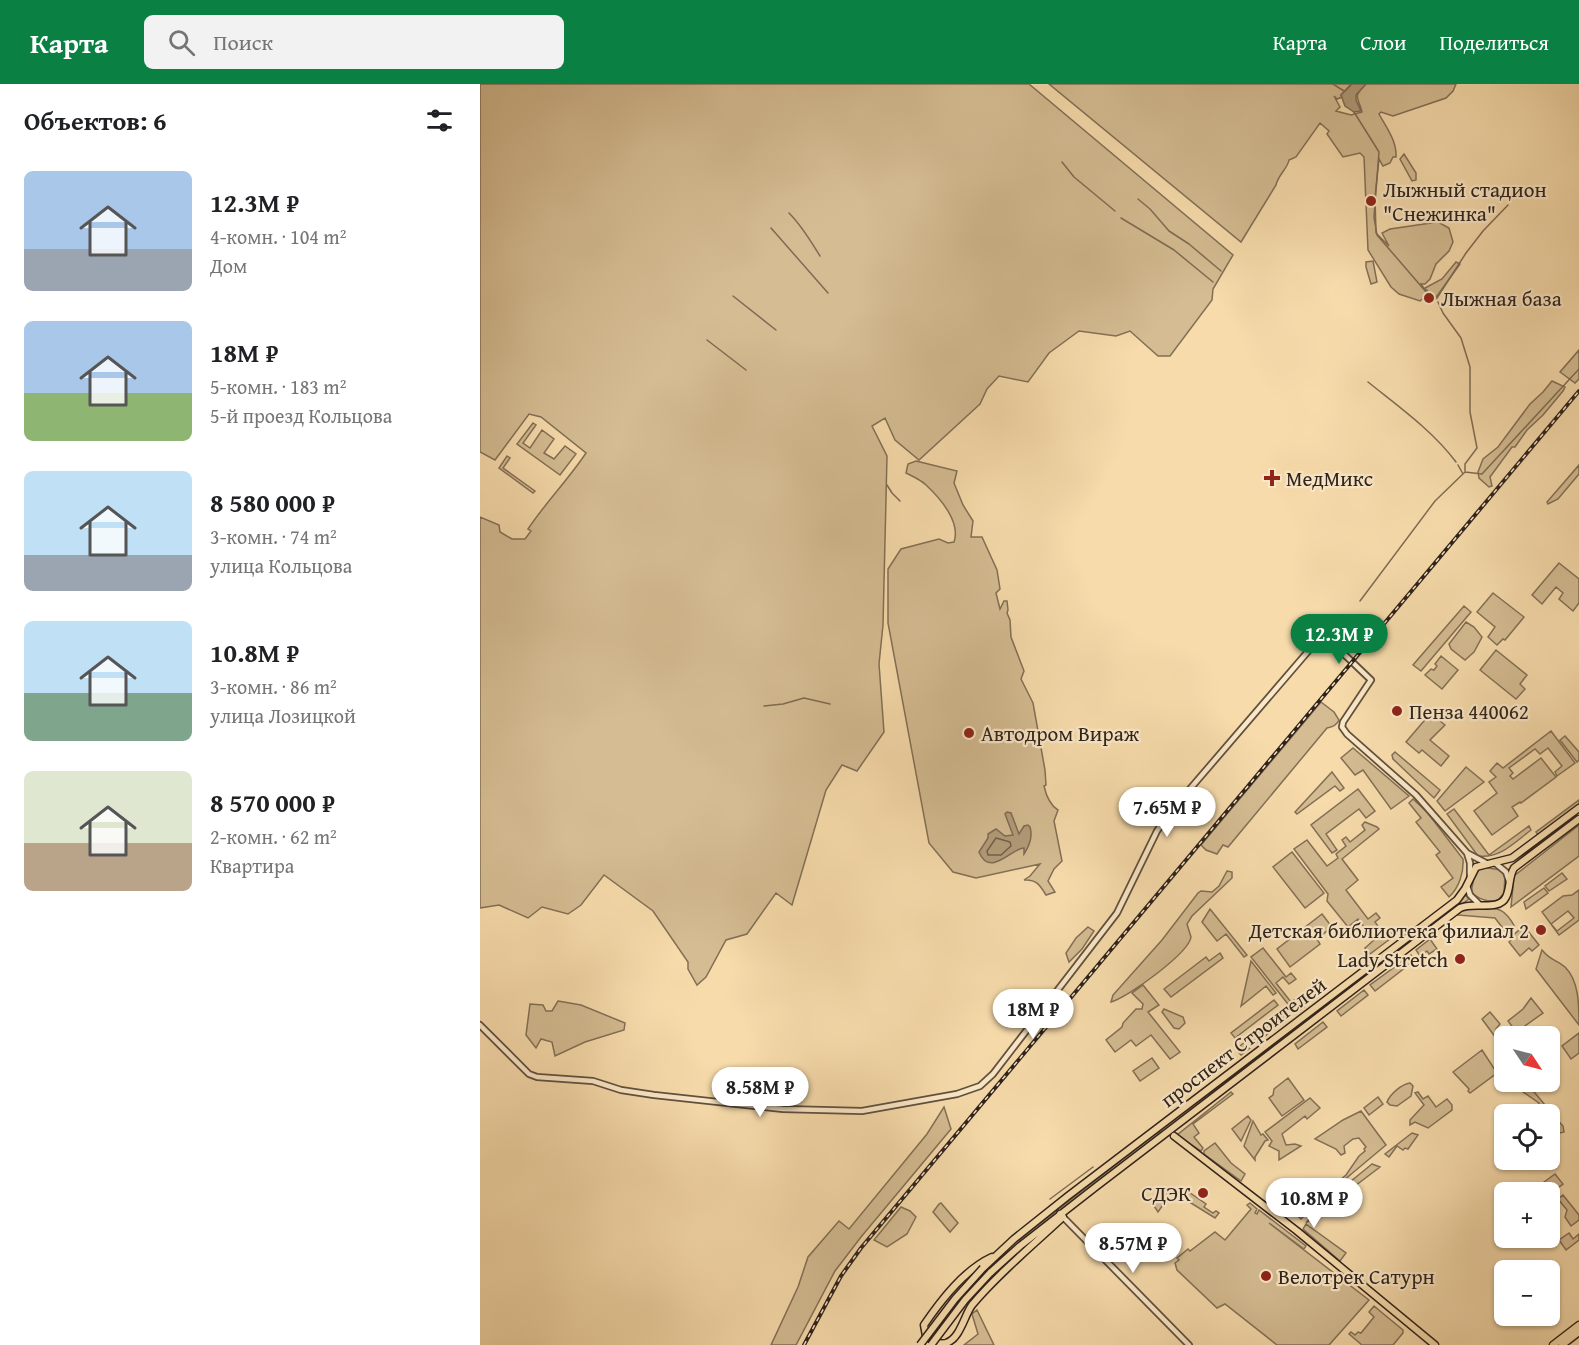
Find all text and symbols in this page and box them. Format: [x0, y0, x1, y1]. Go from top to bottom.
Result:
search box [144, 15, 564, 69]
text: Карта [30, 22, 108, 63]
icon: search [165, 26, 198, 59]
text: Поиск [213, 26, 273, 58]
text: Карта [1273, 27, 1327, 58]
text: Слои [1360, 27, 1406, 58]
text: Поделиться [1439, 27, 1549, 58]
text: Объектов: 6 [24, 101, 167, 140]
icon: filters [423, 104, 456, 137]
place label: Лыжный стадион "Снежинка" [1383, 174, 1547, 229]
text: 12.3M ₽ [210, 183, 299, 222]
marker: Лыжный стадион "Снежинка" [1364, 194, 1378, 208]
icon: home [72, 195, 144, 267]
text: 4-комн. · 104 m² [210, 222, 346, 251]
text: Дом [210, 251, 247, 280]
place label: Лыжная база [1441, 283, 1562, 314]
marker: Лыжная база [1422, 291, 1436, 305]
text: 18M ₽ [210, 333, 279, 372]
icon: home [72, 345, 144, 417]
text: 5-комн. · 183 m² [210, 372, 346, 401]
text: 5-й проезд Кольцова [210, 401, 392, 430]
place label: МедМикс [1286, 463, 1373, 494]
marker: МедМикс [1263, 469, 1281, 487]
text: 8 580 000 ₽ [210, 483, 335, 522]
icon: home [72, 495, 144, 567]
text: 3-комн. · 74 m² [210, 522, 337, 551]
text: улица Кольцова [210, 551, 352, 580]
pin: 12.3M ₽ [1284, 614, 1394, 665]
text: 12.3M ₽ [1305, 619, 1373, 648]
text: 10.8M ₽ [210, 633, 299, 672]
icon: home [72, 645, 144, 717]
text: 3-комн. · 86 m² [210, 672, 337, 701]
place label: Пенза 440062 [1409, 696, 1529, 727]
text: улица Лозицкой [210, 701, 356, 730]
marker: Пенза 440062 [1390, 704, 1404, 718]
place label: Автодром Вираж [981, 718, 1140, 749]
marker: Автодром Вираж [962, 726, 976, 740]
text: 8 570 000 ₽ [210, 783, 335, 822]
pin: 7.65M ₽ [1112, 787, 1222, 838]
text: 7.65M ₽ [1133, 792, 1201, 821]
icon: home [72, 795, 144, 867]
text: 2-комн. · 62 m² [210, 822, 337, 851]
text: Квартира [210, 851, 294, 880]
place label: Детская библиотека филиал 2 [1248, 915, 1529, 946]
marker: Детская библиотека филиал 2 [1534, 923, 1548, 937]
place label: Lady Stretch [1337, 944, 1448, 975]
marker: Lady Stretch [1453, 952, 1467, 966]
street label: проспект Строителей [1154, 969, 1332, 1115]
pin: 18M ₽ [991, 989, 1075, 1040]
text: 18M ₽ [1007, 994, 1059, 1023]
north arrow [1494, 1026, 1560, 1092]
map controls [1494, 1026, 1560, 1326]
pin: 8.58M ₽ [705, 1067, 815, 1118]
text: 8.58M ₽ [726, 1072, 794, 1101]
button: locate [1494, 1104, 1560, 1170]
place label: СДЭК [1141, 1178, 1191, 1209]
pin: 10.8M ₽ [1259, 1178, 1369, 1229]
button: + [1494, 1182, 1560, 1248]
text: 10.8M ₽ [1280, 1183, 1348, 1212]
marker: СДЭК [1196, 1186, 1210, 1200]
pin: 8.57M ₽ [1078, 1223, 1188, 1274]
text: 8.57M ₽ [1099, 1228, 1167, 1257]
button: − [1494, 1260, 1560, 1326]
place label: Велотрек Сатурн [1278, 1261, 1435, 1292]
marker: Велотрек Сатурн [1259, 1269, 1273, 1283]

